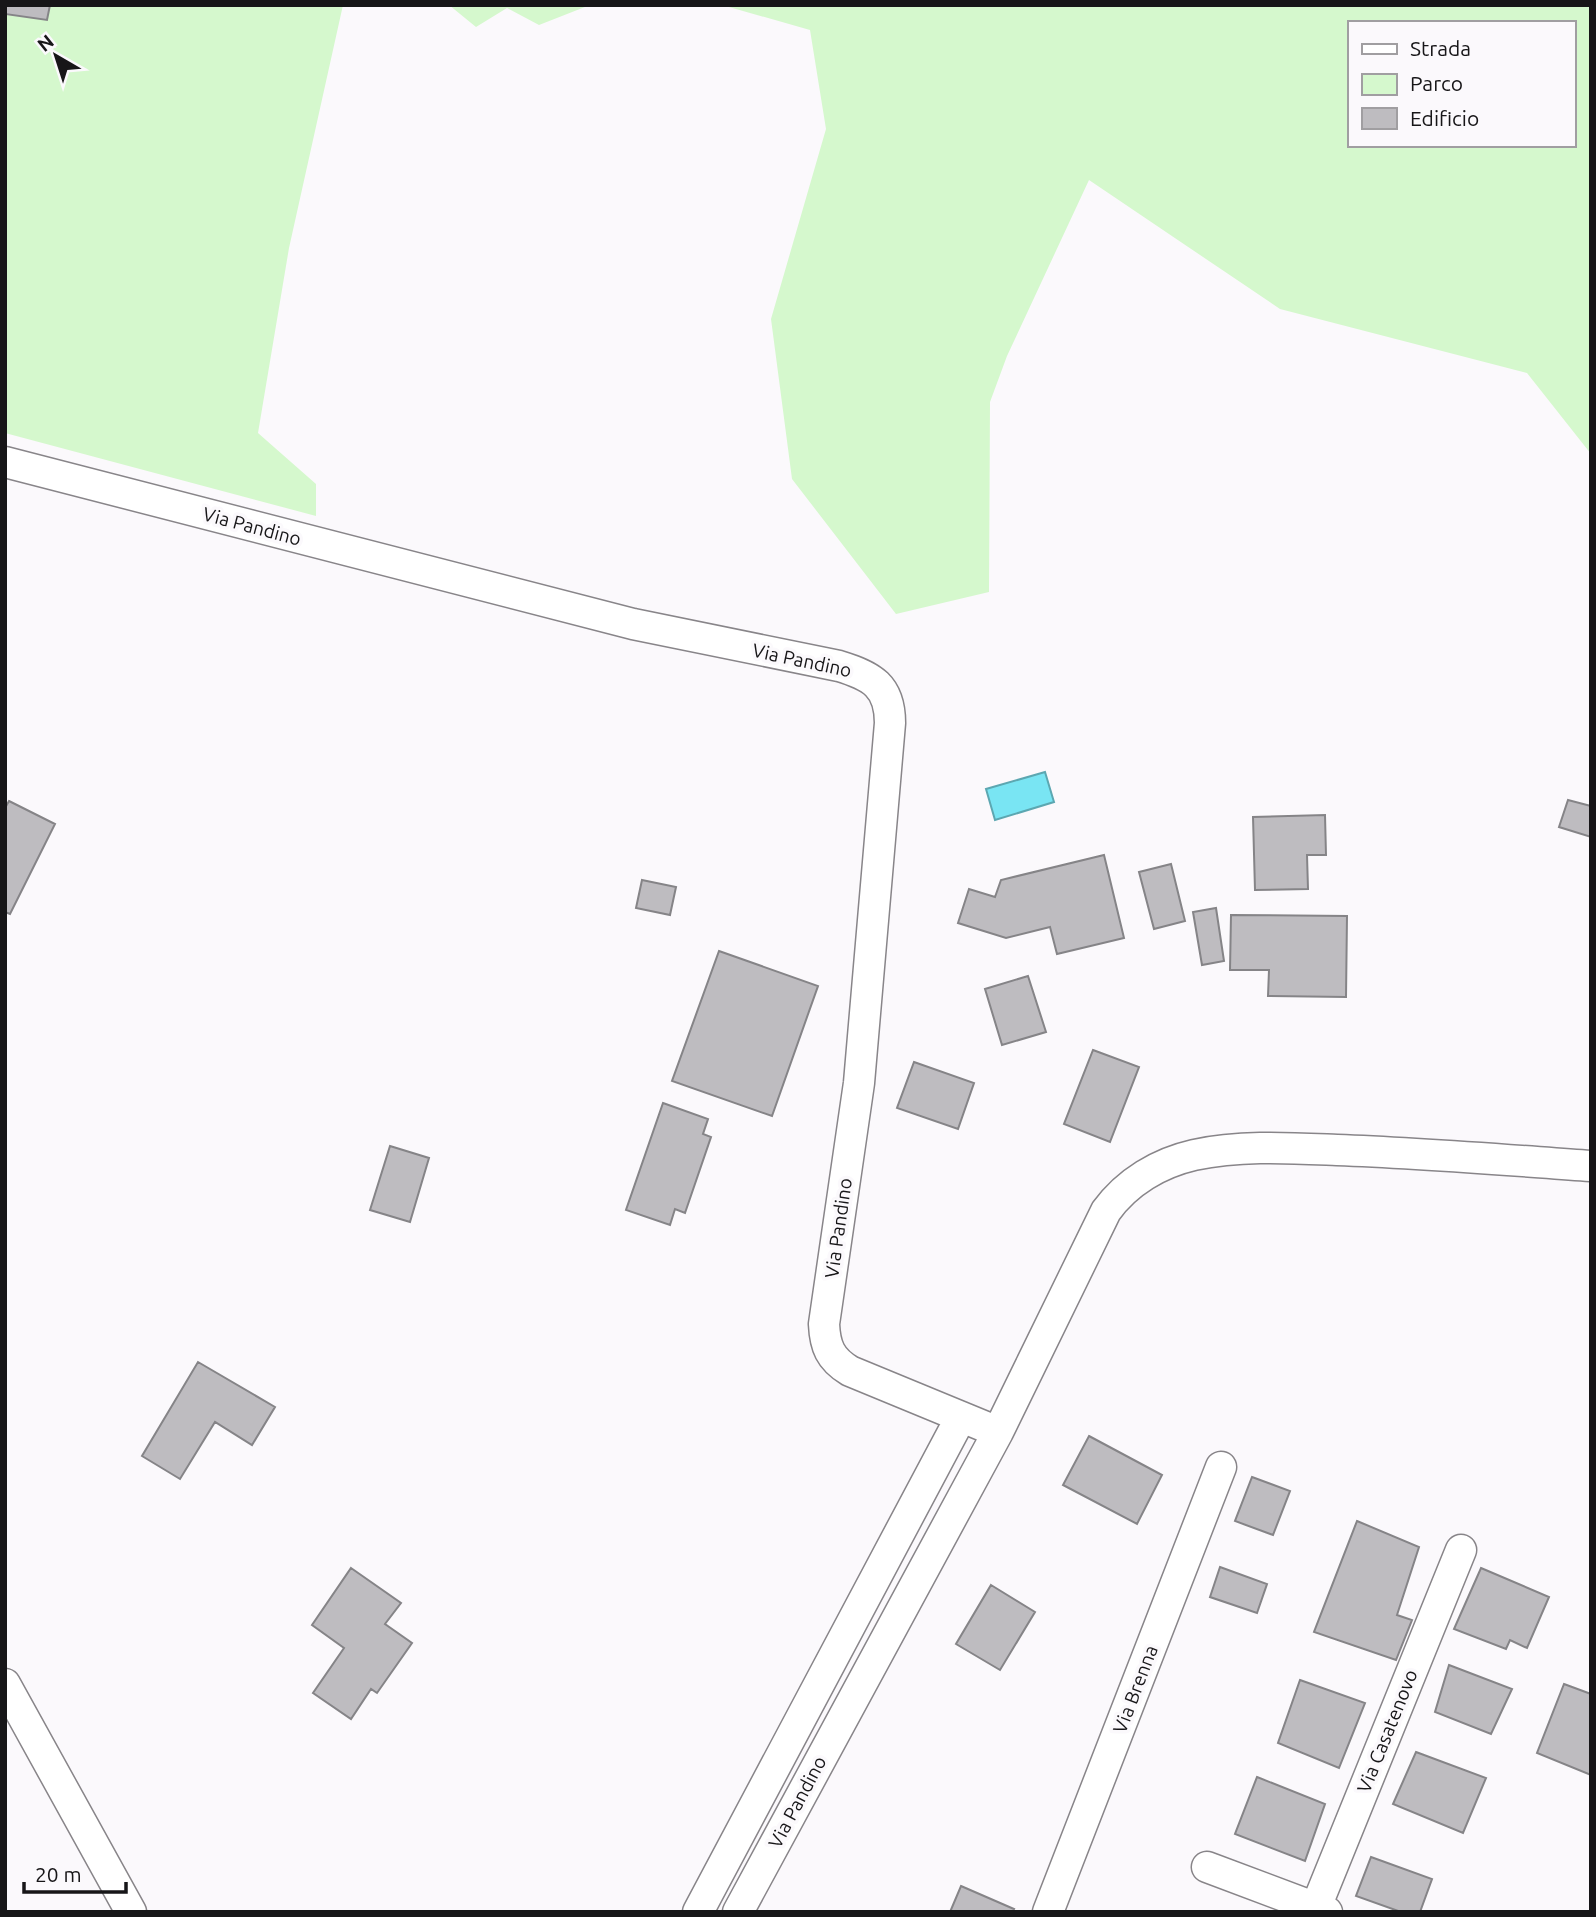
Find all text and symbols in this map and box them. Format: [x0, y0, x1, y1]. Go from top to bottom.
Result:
north arrow [21, 21, 91, 91]
legend [1348, 21, 1575, 147]
text: N [33, 30, 58, 56]
text: Strada [1410, 36, 1471, 60]
text: Parco [1410, 71, 1463, 95]
text: Edificio [1410, 106, 1479, 130]
street label: Via Pandino [200, 502, 304, 550]
street label: Via Pandino [750, 639, 854, 681]
street label: Via Pandino [820, 1176, 856, 1280]
street label: Via Brenna [1108, 1642, 1162, 1736]
street label: Via Casatenovo [1352, 1666, 1422, 1796]
street label: Via Pandino [764, 1752, 830, 1852]
scale bar [24, 1850, 126, 1894]
text: 20 m [35, 1862, 82, 1886]

